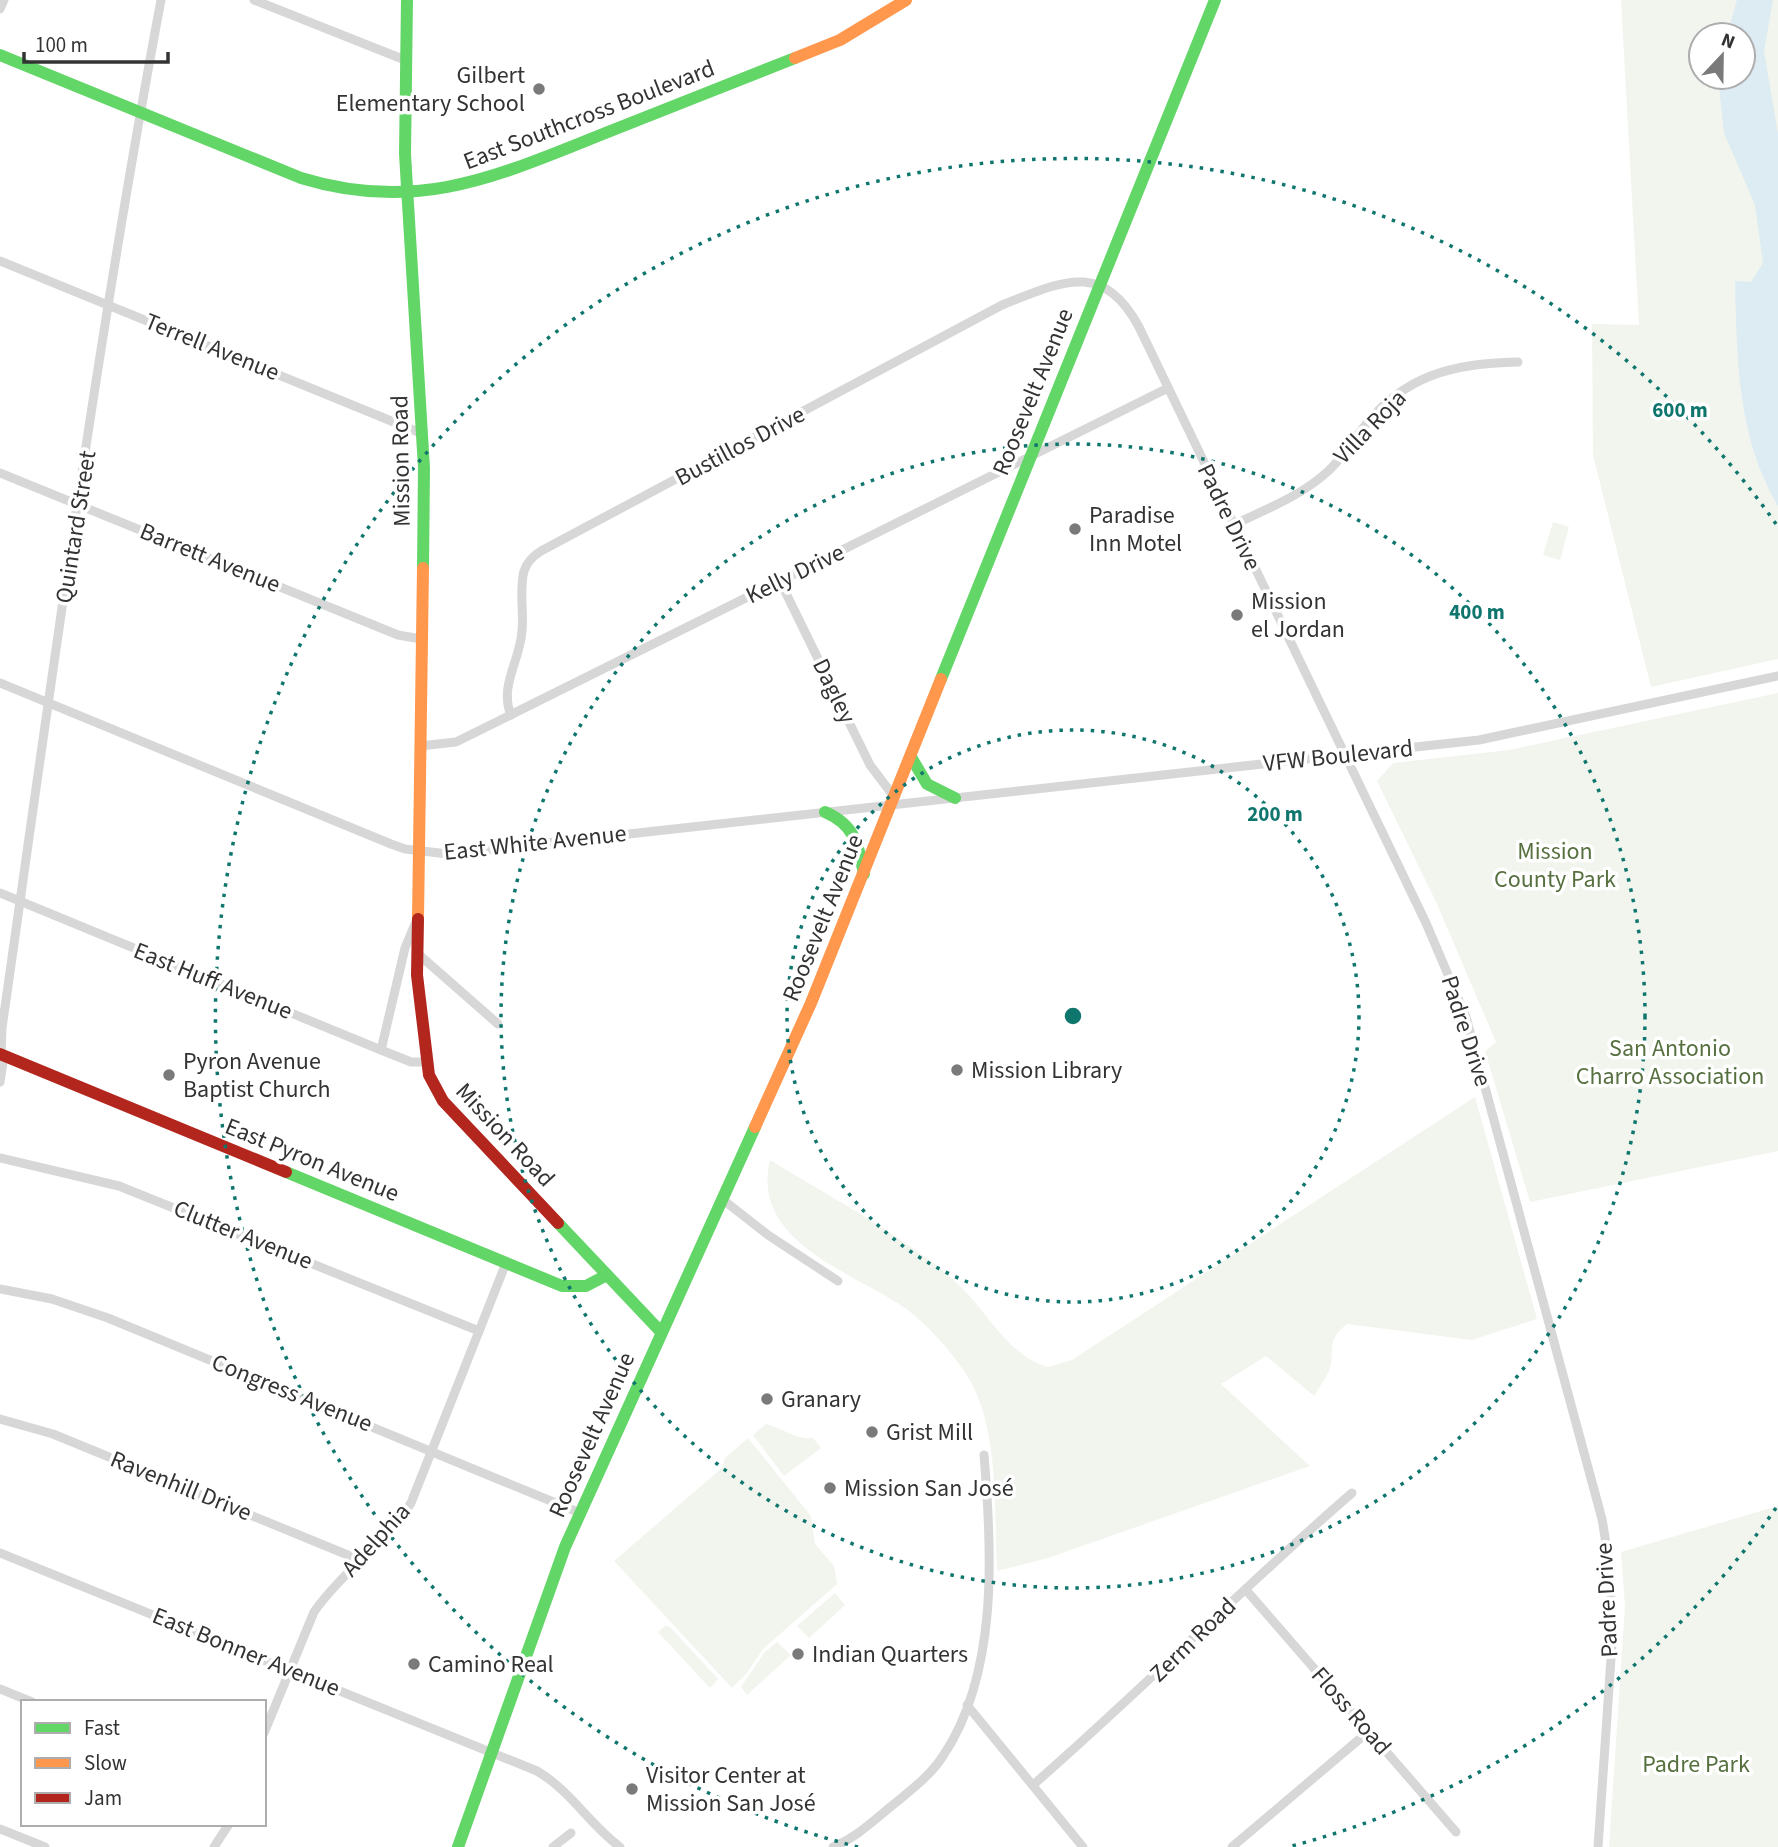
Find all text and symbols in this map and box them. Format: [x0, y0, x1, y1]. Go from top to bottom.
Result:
scale bar [24, 21, 168, 65]
north arrow [1687, 21, 1757, 91]
text: N [1717, 27, 1739, 57]
text: 100 m [35, 30, 88, 60]
street label: East Southcross Boulevard [458, 51, 720, 179]
place label: Gilbert Elementary School [336, 58, 525, 121]
marker: Gilbert Elementary School [531, 81, 547, 97]
street label: Roosevelt Avenue [984, 303, 1082, 481]
street label: Terrell Avenue [139, 304, 285, 390]
street label: Villa Roja [1326, 382, 1414, 472]
street label: Mission Road [382, 395, 420, 527]
text: 600 m [1652, 395, 1708, 425]
street label: Bustillos Drive [669, 397, 811, 495]
street label: Quintard Street [47, 448, 105, 606]
street label: Padre Drive [1188, 458, 1270, 576]
place label: Paradise Inn Motel [1089, 498, 1182, 561]
street label: Barrett Avenue [134, 514, 286, 602]
marker: Paradise Inn Motel [1067, 521, 1083, 537]
street label: Kelly Drive [740, 535, 850, 613]
place label: Mission el Jordan [1251, 584, 1345, 647]
text: 400 m [1449, 597, 1505, 627]
marker: Mission el Jordan [1229, 607, 1245, 623]
street label: Dagley [803, 653, 865, 729]
street label: VFW Boulevard [1261, 731, 1415, 781]
text: 200 m [1247, 799, 1303, 829]
street label: East White Avenue [442, 816, 628, 870]
street label: Roosevelt Avenue [774, 829, 872, 1007]
park label: Mission County Park [1494, 834, 1616, 897]
street label: East Huff Avenue [128, 933, 298, 1029]
street label: Padre Drive [1432, 971, 1500, 1091]
centre of rings [1061, 1004, 1085, 1028]
park label: San Antonio Charro Association [1576, 1031, 1764, 1094]
place label: Pyron Avenue Baptist Church [183, 1044, 331, 1107]
place label: Mission Library [971, 1053, 1122, 1088]
marker: Mission Library [949, 1062, 965, 1078]
marker: Pyron Avenue Baptist Church [161, 1067, 177, 1083]
street label: Mission Road [447, 1075, 563, 1195]
street label: East Pyron Avenue [220, 1109, 404, 1211]
street label: Clutter Avenue [168, 1191, 318, 1279]
street label: Congress Avenue [206, 1345, 378, 1441]
street label: Roosevelt Avenue [540, 1347, 644, 1523]
place label: Granary [781, 1382, 861, 1417]
marker: Granary [759, 1391, 775, 1407]
place label: Grist Mill [886, 1415, 973, 1450]
marker: Grist Mill [864, 1424, 880, 1440]
street label: Ravenhill Drive [105, 1442, 257, 1530]
place label: Mission San José [844, 1471, 1014, 1506]
marker: Mission San José [822, 1480, 838, 1496]
street label: Adelphia [333, 1495, 419, 1585]
street label: Padre Drive [1587, 1542, 1627, 1658]
street label: Zerm Road [1142, 1590, 1244, 1690]
street label: East Bonner Avenue [147, 1598, 345, 1706]
place label: Indian Quarters [812, 1637, 968, 1672]
marker: Indian Quarters [790, 1646, 806, 1662]
place label: Camino Real [428, 1647, 554, 1682]
marker: Camino Real [406, 1656, 422, 1672]
street label: Floss Road [1303, 1659, 1399, 1763]
legend [21, 1700, 266, 1826]
text: Fast [84, 1713, 120, 1743]
park label: Padre Park [1642, 1747, 1750, 1782]
text: Slow [84, 1748, 127, 1778]
place label: Visitor Center at Mission San José [646, 1758, 816, 1821]
marker: Visitor Center at Mission San José [624, 1781, 640, 1797]
text: Jam [84, 1783, 122, 1813]

